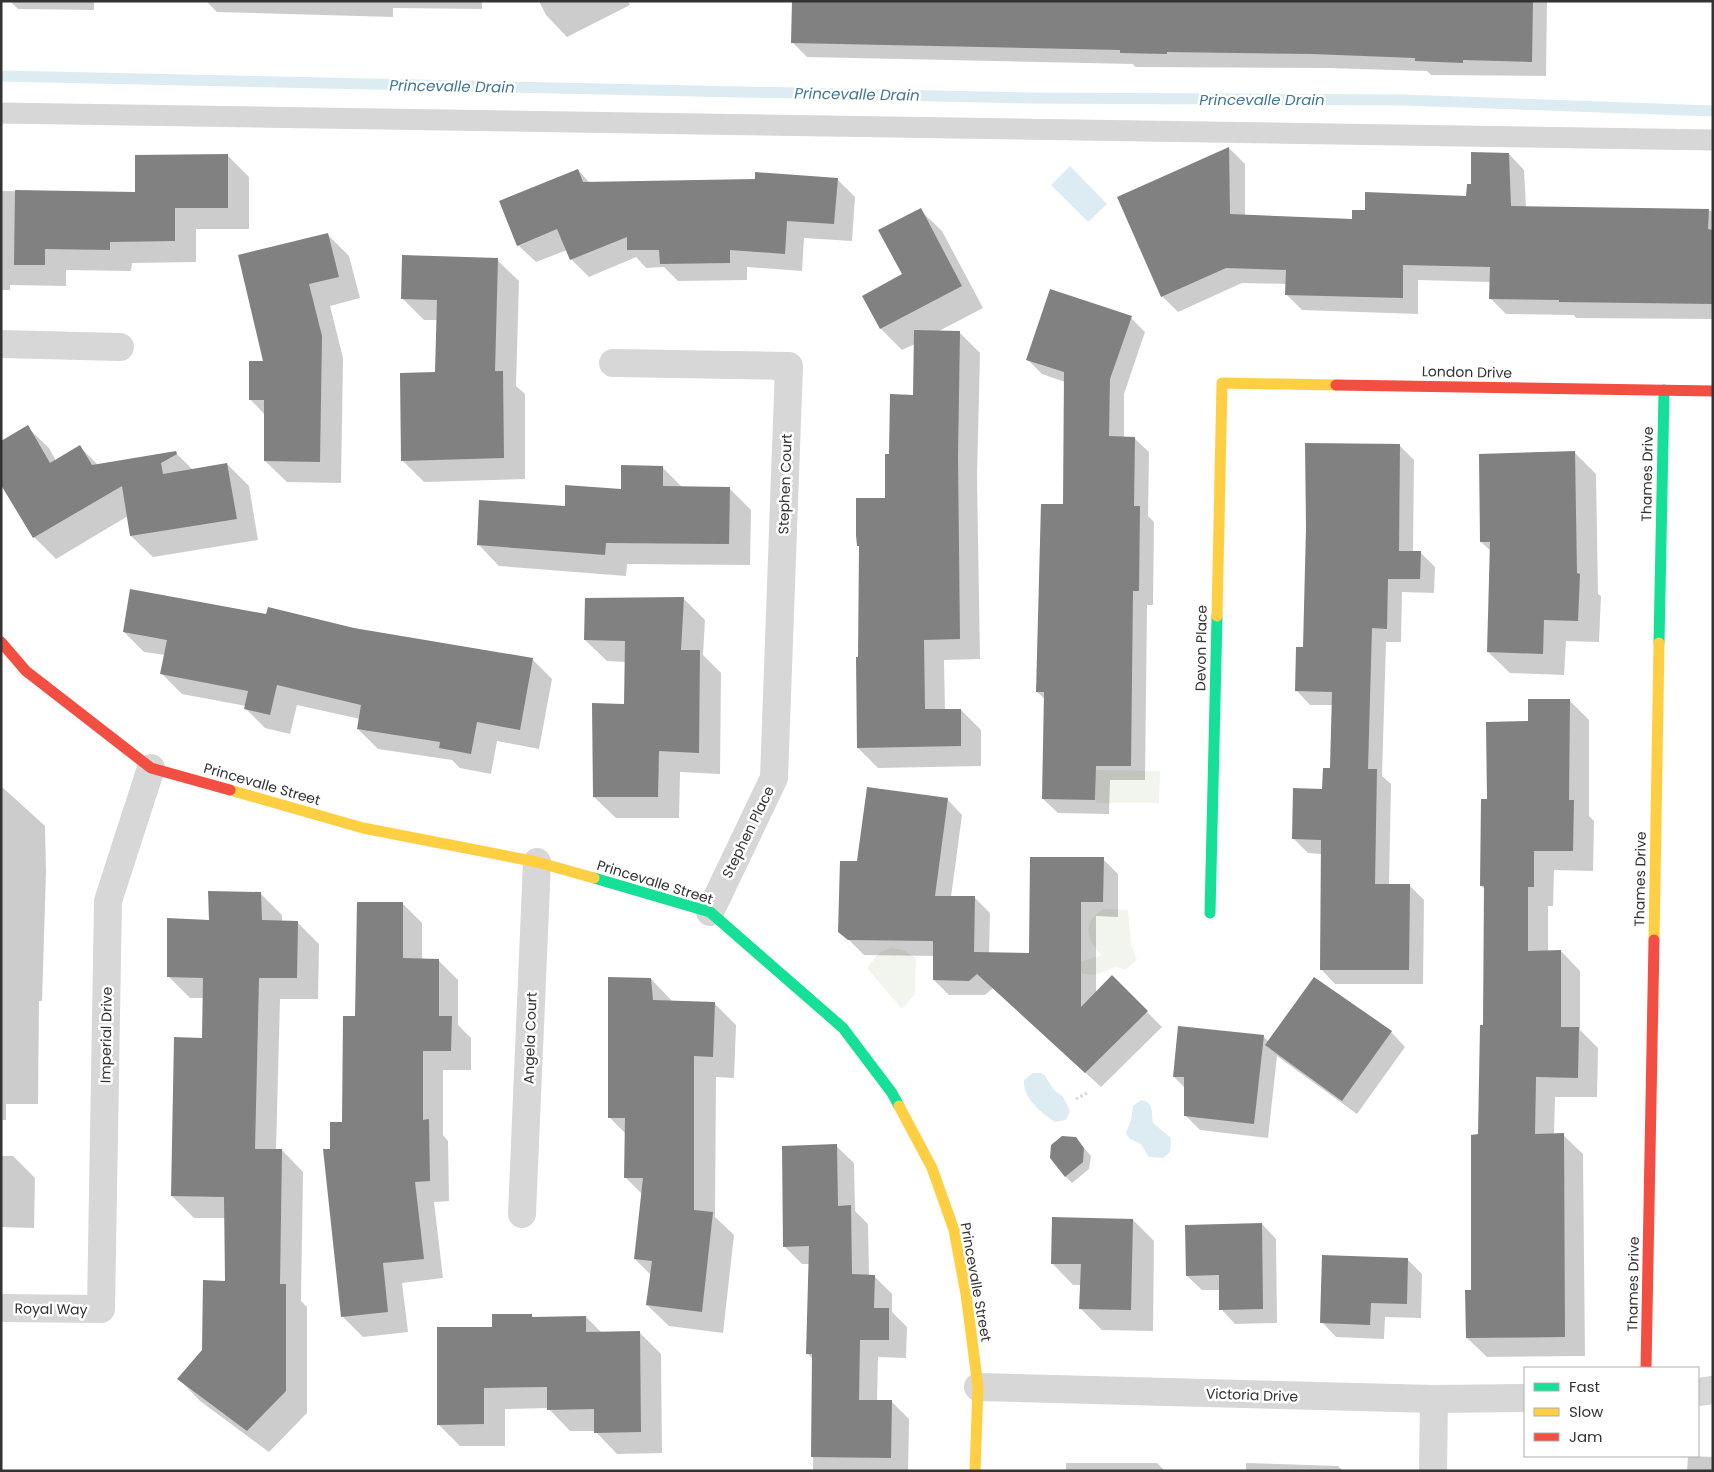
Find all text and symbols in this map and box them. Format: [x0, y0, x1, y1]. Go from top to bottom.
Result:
water label: Princevalle Drain [389, 74, 515, 98]
water label: Princevalle Drain [794, 82, 920, 106]
water label: Princevalle Drain [1199, 89, 1325, 110]
street label: London Drive [1422, 361, 1513, 383]
street label: Thames Drive [1636, 426, 1658, 522]
street label: Stephen Court [773, 433, 797, 535]
street label: Devon Place [1190, 604, 1212, 691]
street label: Princevalle Street [201, 758, 323, 810]
street label: Stephen Place [717, 782, 779, 881]
street label: Thames Drive [1629, 831, 1651, 927]
street label: Princevalle Street [594, 855, 716, 909]
street label: Imperial Drive [95, 986, 117, 1083]
street label: Angela Court [518, 992, 542, 1084]
street label: Princevalle Street [956, 1221, 996, 1343]
street label: Thames Drive [1622, 1236, 1644, 1332]
street label: Royal Way [14, 1298, 88, 1320]
legend [1524, 1367, 1699, 1457]
text: Fast [1569, 1376, 1600, 1397]
street label: Victoria Drive [1205, 1383, 1299, 1407]
text: Slow [1569, 1401, 1604, 1422]
text: Jam [1569, 1426, 1603, 1447]

